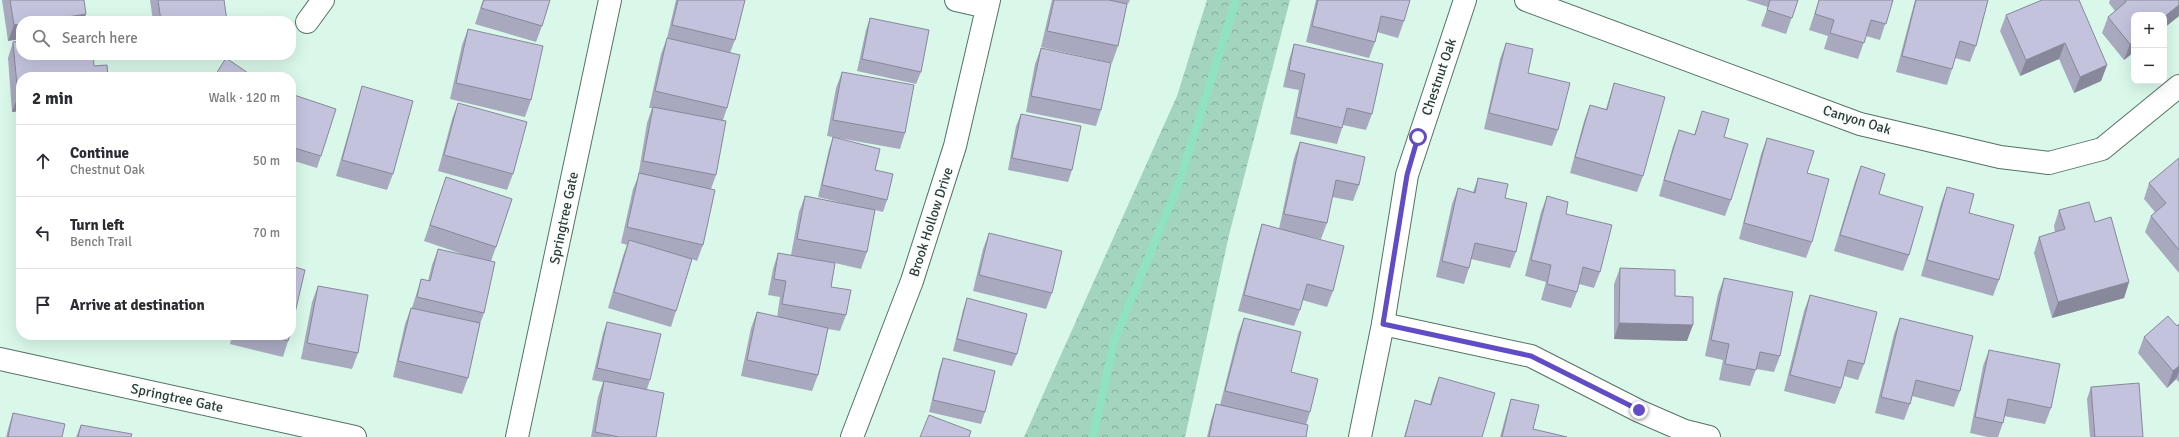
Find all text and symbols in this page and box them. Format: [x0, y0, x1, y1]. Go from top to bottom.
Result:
map controls [2131, 12, 2167, 84]
button: + [2131, 12, 2167, 48]
search box [16, 16, 296, 60]
icon: search [30, 27, 52, 49]
text: Search here [62, 29, 138, 47]
street label: Chestnut Oak [1418, 36, 1460, 118]
button: − [2131, 48, 2167, 84]
text: 2 min [32, 88, 73, 109]
text: Walk · 120 m [209, 90, 280, 106]
street label: Canyon Oak [1821, 102, 1893, 138]
route start [1409, 128, 1427, 146]
text: Continue [70, 144, 129, 162]
icon: ahead [32, 150, 54, 172]
text: 50 m [253, 153, 280, 169]
text: Chestnut Oak [70, 162, 145, 178]
street label: Brook Hollow Drive [905, 165, 957, 279]
street label: Springtree Gate [546, 170, 582, 266]
text: Turn left [70, 216, 124, 234]
icon: left [32, 222, 54, 244]
text: 70 m [253, 225, 280, 241]
text: Bench Trail [70, 234, 132, 250]
icon: arrive [32, 294, 54, 316]
text: Arrive at destination [70, 296, 205, 314]
street label: Springtree Gate [129, 380, 225, 416]
route end [1630, 401, 1648, 419]

